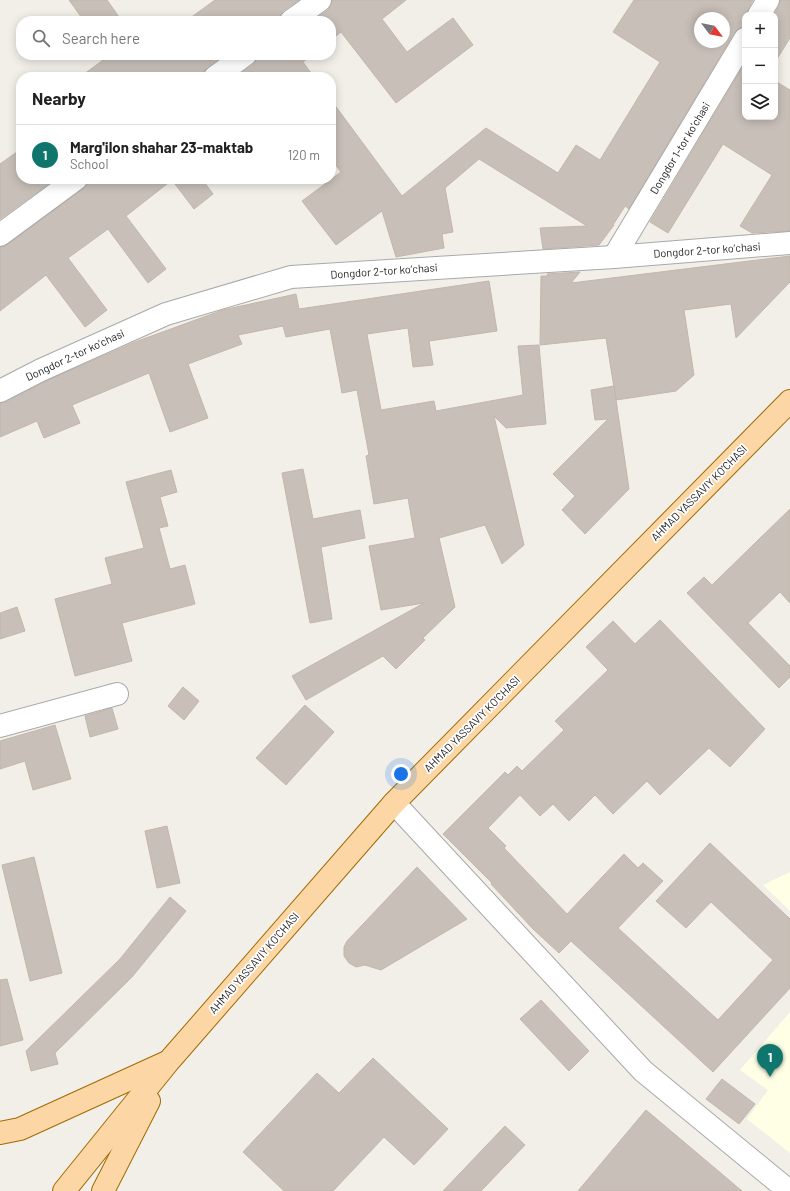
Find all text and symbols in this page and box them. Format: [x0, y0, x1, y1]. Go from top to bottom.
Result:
north arrow [694, 12, 730, 48]
map controls [742, 12, 778, 120]
button: + [742, 12, 778, 48]
search box [16, 16, 336, 60]
icon: search [30, 27, 52, 49]
text: Search here [62, 29, 140, 47]
button: − [742, 48, 778, 84]
button: layers [742, 84, 778, 120]
text: Nearby [32, 88, 86, 108]
street label: Dongdor 1-tor koʼchasi [647, 99, 712, 196]
text: Marg'ilon shahar 23-maktab [70, 138, 253, 156]
text: 1 [43, 147, 47, 163]
text: 120 m [288, 147, 320, 163]
text: School [70, 156, 108, 172]
street label: Dongdor 2-tor koʼchasi [653, 239, 761, 260]
street label: Dongdor 2-tor koʼchasi [330, 260, 438, 281]
street label: Dongdor 2-tor koʼchasi [23, 326, 126, 383]
street label: AHMAD YASSAVIY KO'CHASI [648, 442, 749, 543]
street label: AHMAD YASSAVIY KO'CHASI [421, 673, 522, 774]
your location [391, 764, 411, 784]
street label: AHMAD YASSAVIY KO'CHASI [206, 909, 301, 1016]
pin: 1 [757, 1044, 783, 1077]

